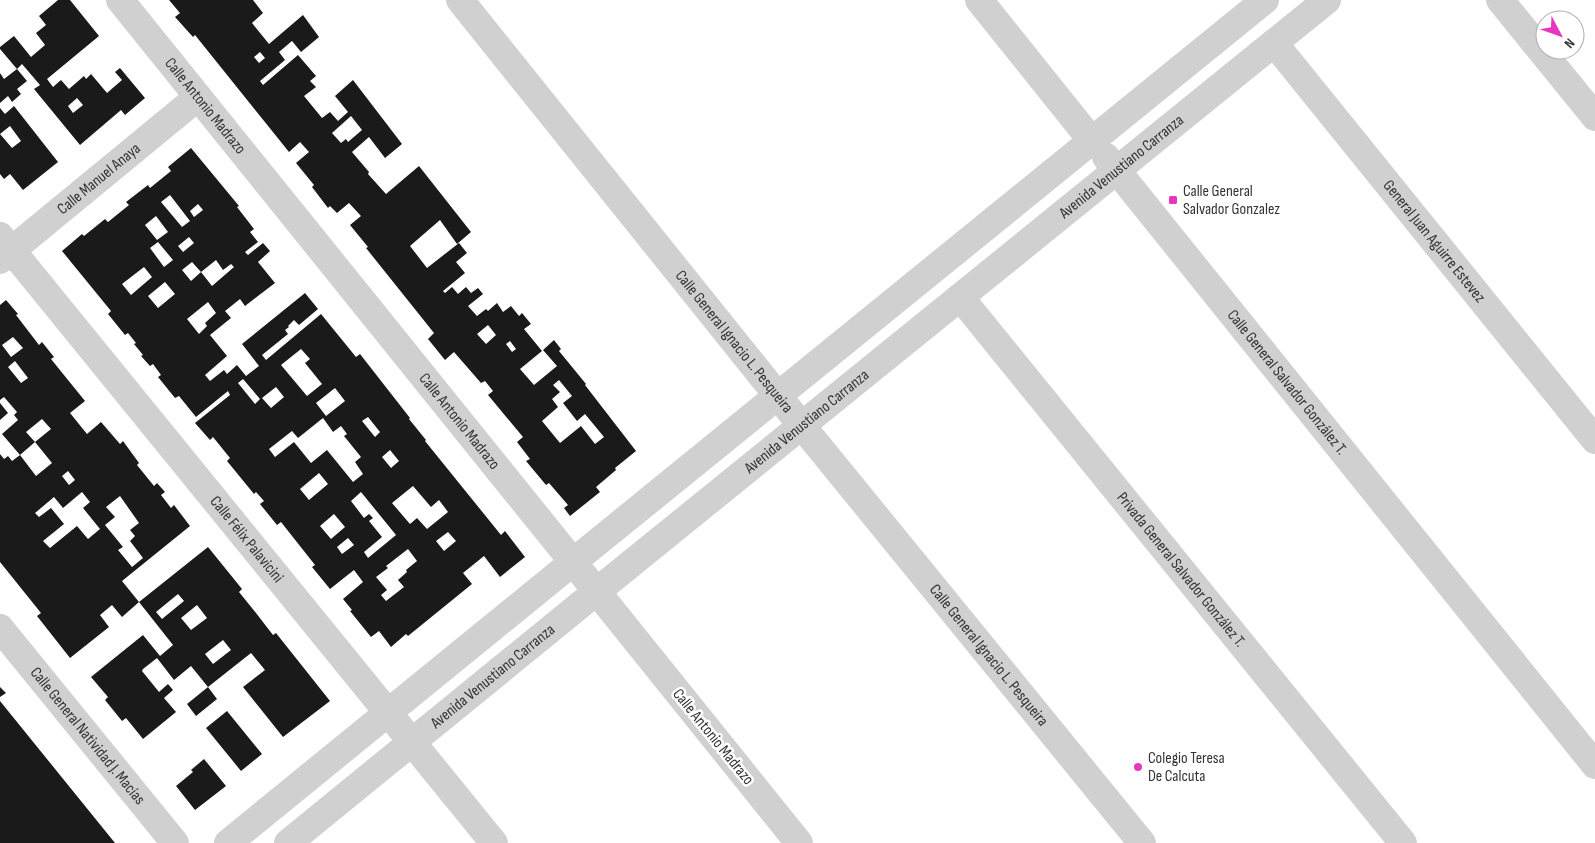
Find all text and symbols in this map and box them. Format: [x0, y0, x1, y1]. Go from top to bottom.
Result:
north arrow [1535, 10, 1585, 60]
text: N [1561, 35, 1578, 52]
street label: Calle Antonio Madrazo [161, 54, 250, 158]
street label: Avenida Venustiano Carranza [1055, 111, 1187, 223]
street label: Calle Manuel Anaya [53, 139, 144, 218]
street label: General Juan Aguirre Estevez [1379, 176, 1490, 307]
place label: Calle General Salvador Gonzalez [1183, 182, 1280, 219]
marker: Calle General Salvador Gonzalez [1167, 194, 1179, 206]
street label: Calle General Ignacio L. Pesqueira [671, 266, 797, 417]
street label: Calle General Salvador González T. [1223, 306, 1351, 458]
street label: Avenida Venustiano Carranza [740, 365, 873, 478]
street label: Calle Antonio Madrazo [415, 369, 504, 473]
street label: Privada General Salvador González T. [1113, 488, 1250, 651]
street label: Calle Félix Palavicini [206, 492, 288, 586]
street label: Calle General Ignacio L. Pesqueira [925, 580, 1052, 730]
street label: Avenida Venustiano Carranza [426, 620, 559, 733]
street label: Calle General Natividad J. Macías [26, 663, 149, 809]
street label: Calle Antonio Madrazo [668, 685, 758, 789]
place label: Colegio Teresa De Calcuta [1148, 749, 1225, 786]
marker: Colegio Teresa De Calcuta [1132, 761, 1144, 773]

